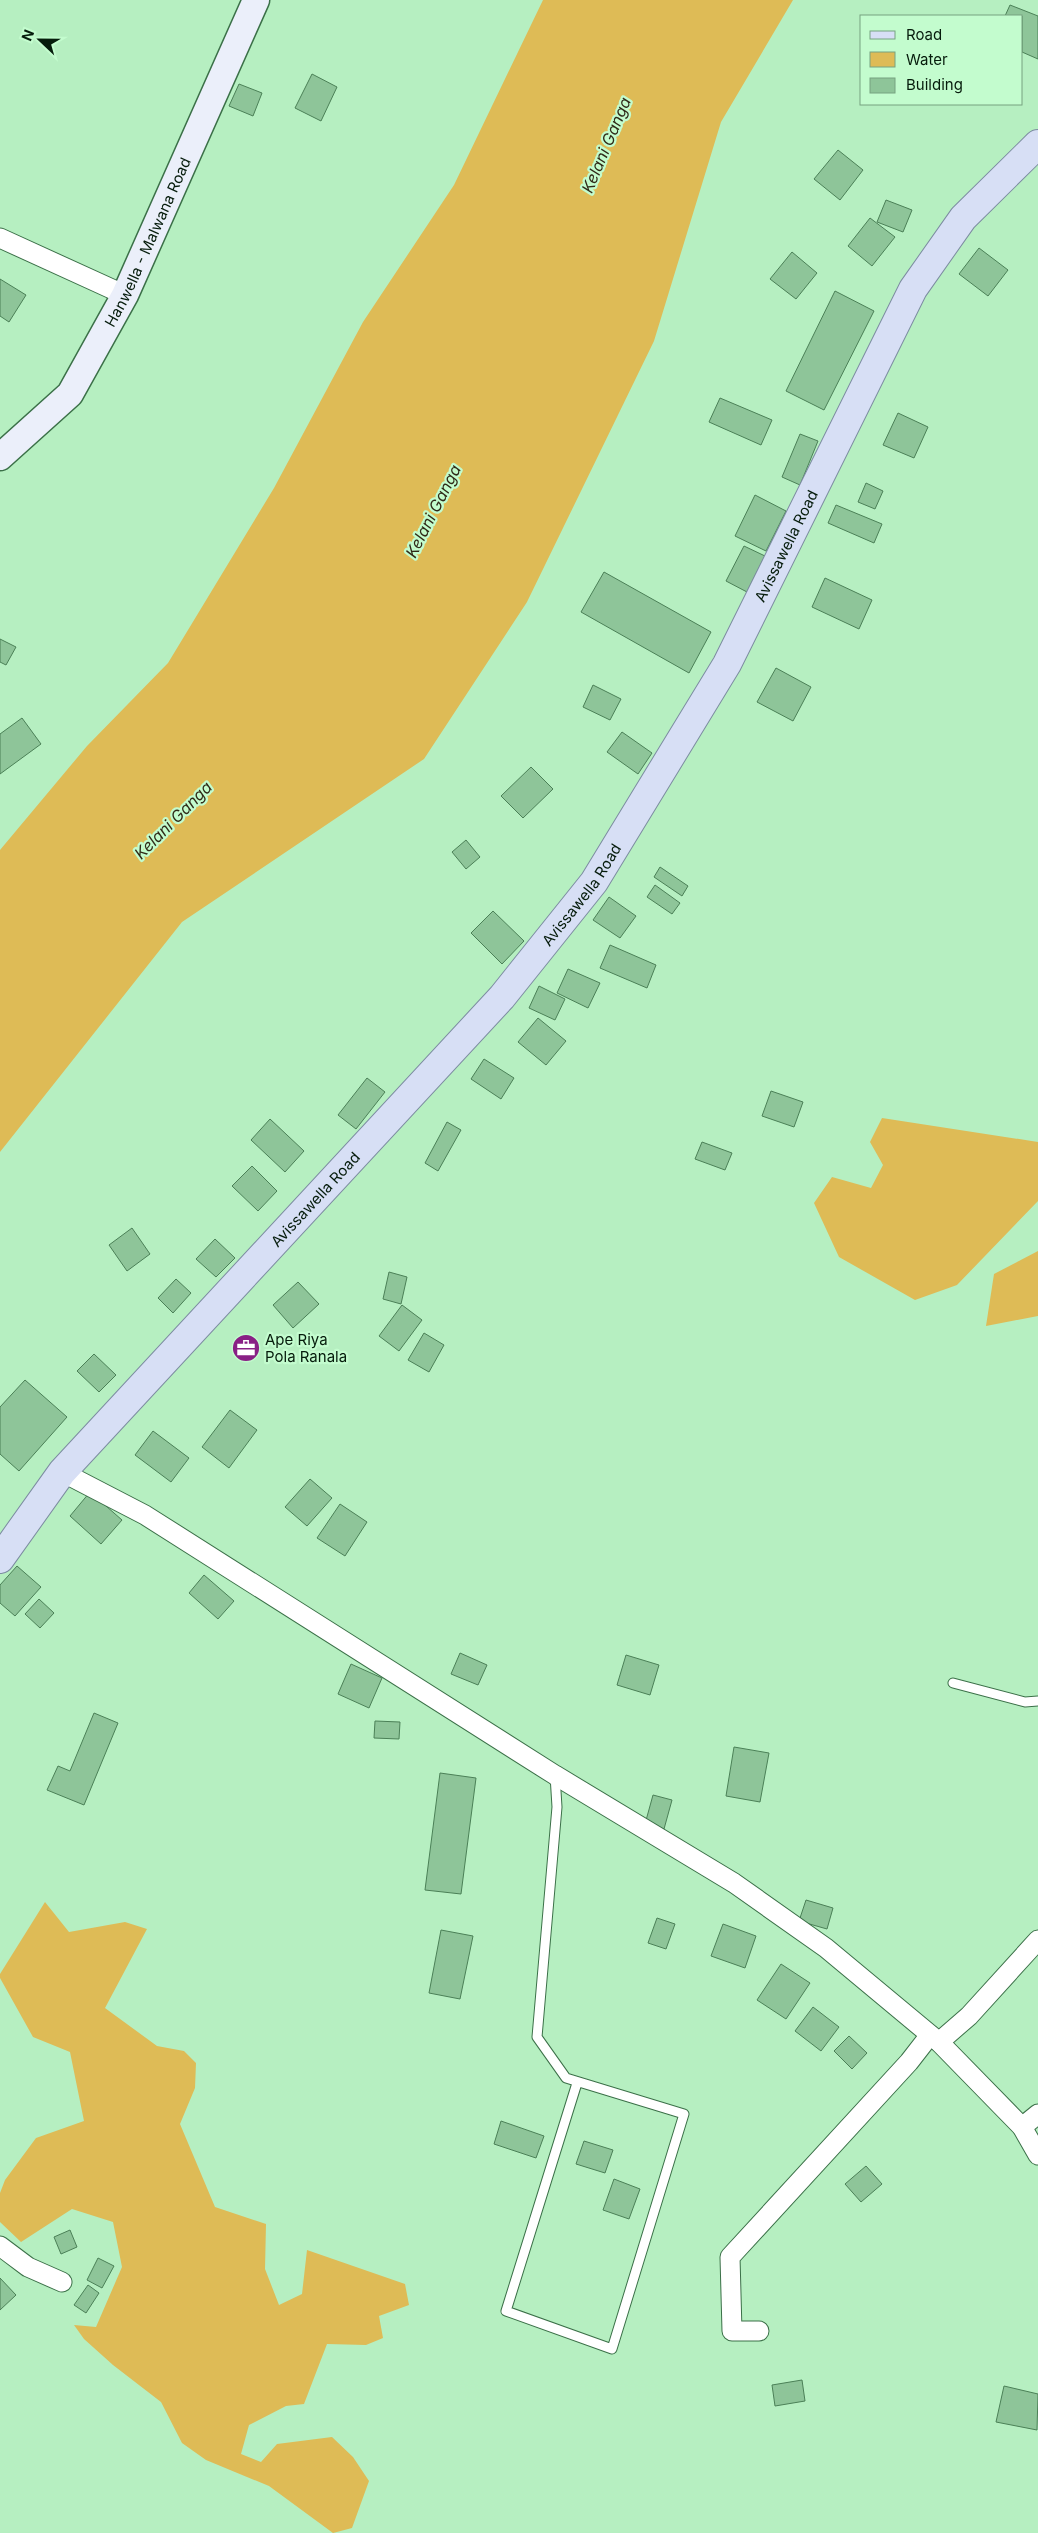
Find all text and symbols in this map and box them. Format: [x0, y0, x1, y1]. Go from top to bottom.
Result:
north arrow [15, 15, 65, 65]
legend [860, 15, 1023, 105]
text: Road [906, 25, 942, 44]
text: N [18, 27, 37, 43]
text: Water [906, 50, 948, 69]
text: Building [906, 75, 963, 94]
water label: Kelani Ganga [577, 94, 635, 196]
street label: Hanwella - Malwana Road [100, 154, 194, 330]
water label: Kelani Ganga [401, 461, 465, 561]
street label: Avissawella Road [750, 487, 821, 605]
water label: Kelani Ganga [130, 777, 216, 863]
street label: Avissawella Road [537, 840, 625, 950]
street label: Avissawella Road [266, 1148, 364, 1250]
place label: Ape Riya Pola Ranala [265, 1330, 347, 1366]
office icon: Ape Riya Pola Ranala [231, 1333, 261, 1363]

